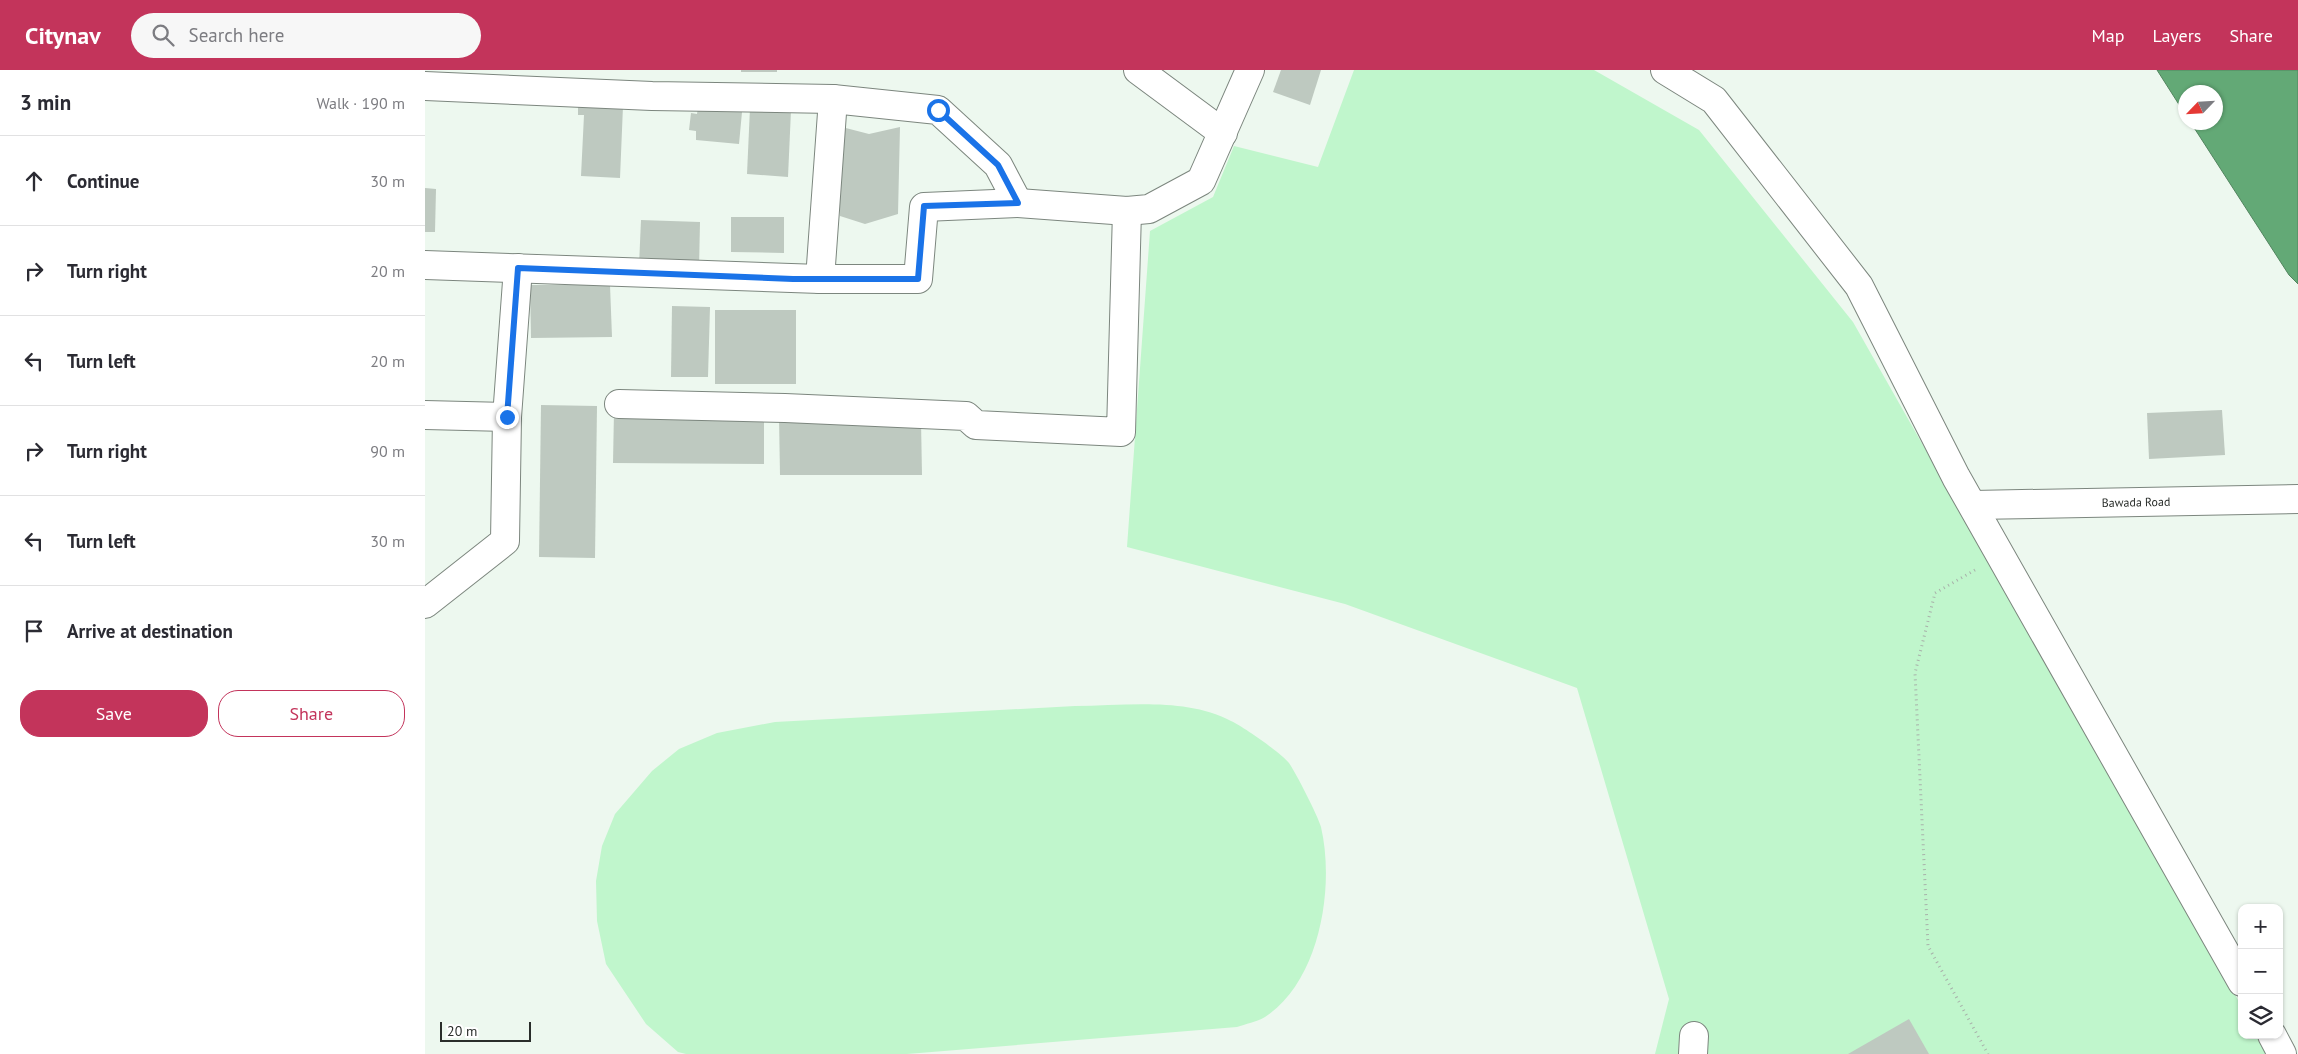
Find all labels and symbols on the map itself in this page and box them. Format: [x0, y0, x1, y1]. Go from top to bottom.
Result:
north arrow [2178, 85, 2223, 130]
route start [927, 99, 950, 122]
route end [496, 406, 519, 429]
street label: Bawada Road [2101, 494, 2171, 510]
scale bar [440, 1019, 531, 1042]

